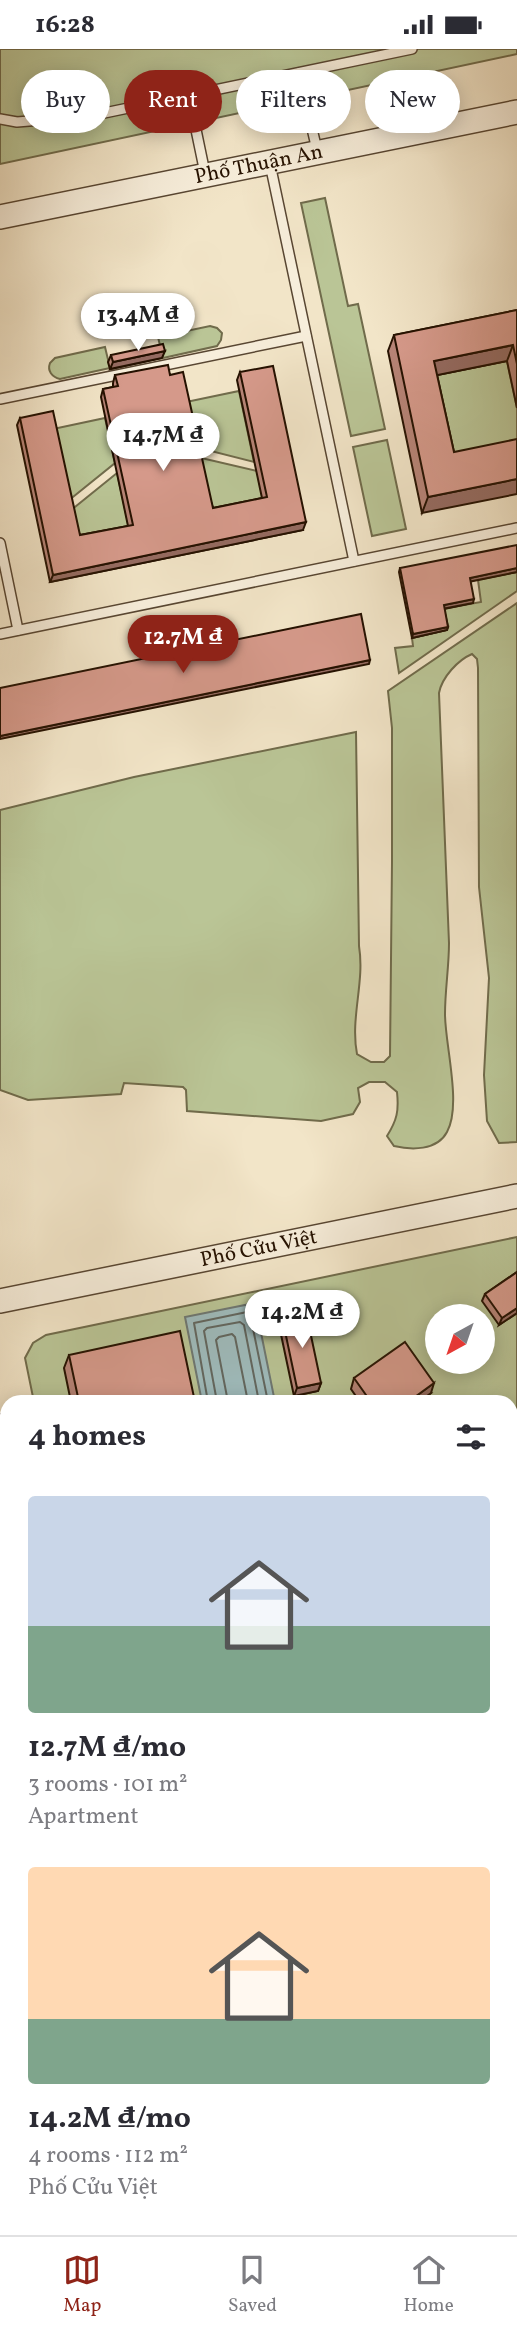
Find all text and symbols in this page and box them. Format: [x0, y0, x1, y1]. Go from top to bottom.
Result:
text: 16:28 [35, 7, 95, 43]
chip: Buy [21, 70, 110, 133]
chip: Rent [124, 70, 222, 133]
chip: Filters [236, 70, 351, 133]
chip: New [365, 70, 460, 133]
street label: Phố Thuận An [192, 137, 325, 192]
pin: 13.4M ₫ [73, 293, 203, 353]
text: 13.4M ₫ [97, 300, 179, 332]
pin: 14.7M ₫ [98, 413, 228, 473]
text: 14.7M ₫ [123, 420, 203, 452]
pin: 12.7M ₫ [118, 615, 248, 675]
text: 12.7M ₫ [144, 622, 222, 654]
street label: Phố Cửu Việt [198, 1222, 320, 1274]
pin: 14.2M ₫ [237, 1291, 367, 1350]
text: 14.2M ₫ [261, 1297, 343, 1329]
north arrow [425, 1304, 495, 1374]
map controls [425, 1304, 495, 1374]
text: 4 homes [28, 1416, 146, 1458]
icon: filters [452, 1418, 490, 1456]
icon: home [196, 1542, 322, 1668]
text: 12.7M ₫/mo [28, 1727, 186, 1769]
text: 3 rooms · 101 m² [28, 1769, 188, 1801]
text: Apartment [28, 1801, 139, 1833]
icon: home [196, 1913, 322, 2039]
text: 14.2M ₫/mo [28, 2098, 191, 2140]
text: 4 rooms · 112 m² [28, 2140, 188, 2172]
text: Phố Cửu Việt [28, 2172, 158, 2204]
tab: Map [63, 2251, 101, 2319]
tab: Saved [228, 2251, 277, 2319]
tab: Home [403, 2251, 454, 2319]

